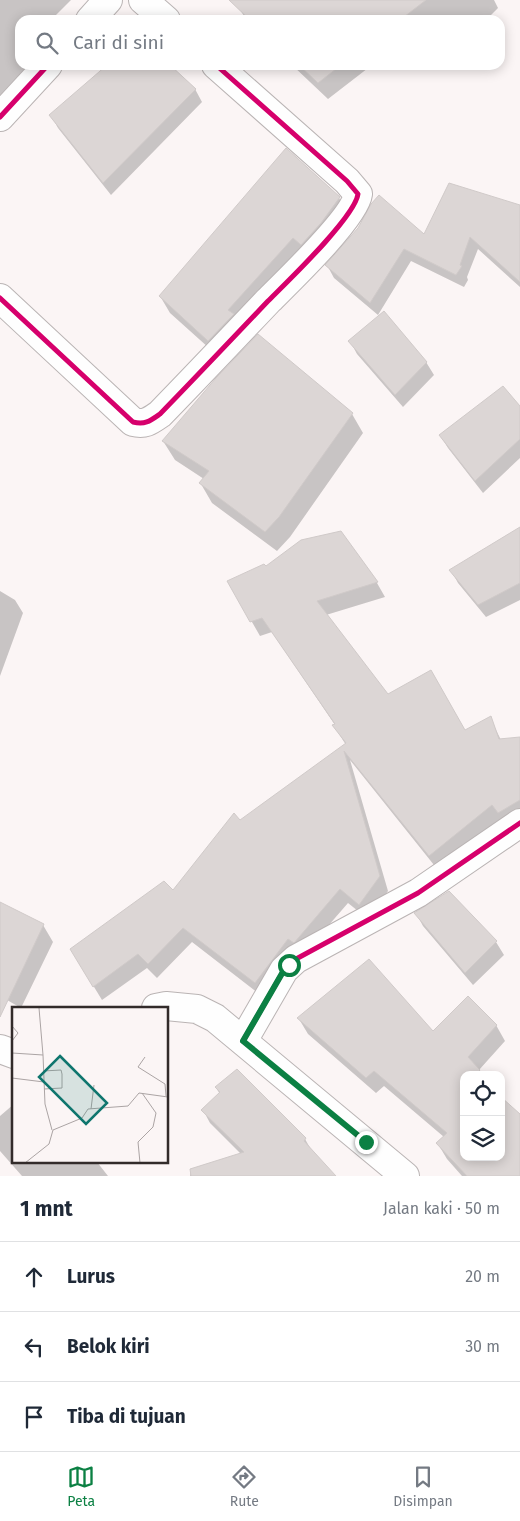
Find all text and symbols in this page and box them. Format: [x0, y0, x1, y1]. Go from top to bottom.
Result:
search box [15, 15, 505, 70]
icon: search [33, 29, 61, 57]
text: Cari di sini [73, 31, 164, 54]
route start [278, 954, 301, 977]
inset map [12, 1007, 169, 1164]
map controls [460, 1071, 505, 1161]
button: locate [460, 1071, 505, 1116]
button: layers [460, 1116, 505, 1161]
route end [355, 1131, 378, 1154]
text: 1 mnt [20, 1196, 73, 1222]
text: Jalan kaki · 50 m [383, 1199, 500, 1218]
icon: ahead [20, 1263, 48, 1291]
text: Lurus [67, 1265, 115, 1288]
text: 20 m [465, 1267, 500, 1286]
icon: left [20, 1333, 48, 1361]
text: Belok kiri [67, 1335, 150, 1358]
text: 30 m [465, 1337, 500, 1356]
icon: arrive [20, 1403, 48, 1431]
text: Tiba di tujuan [67, 1405, 186, 1428]
tab: Peta [67, 1463, 95, 1510]
tab: Rute [230, 1463, 259, 1510]
tab: Disimpan [393, 1463, 453, 1510]

